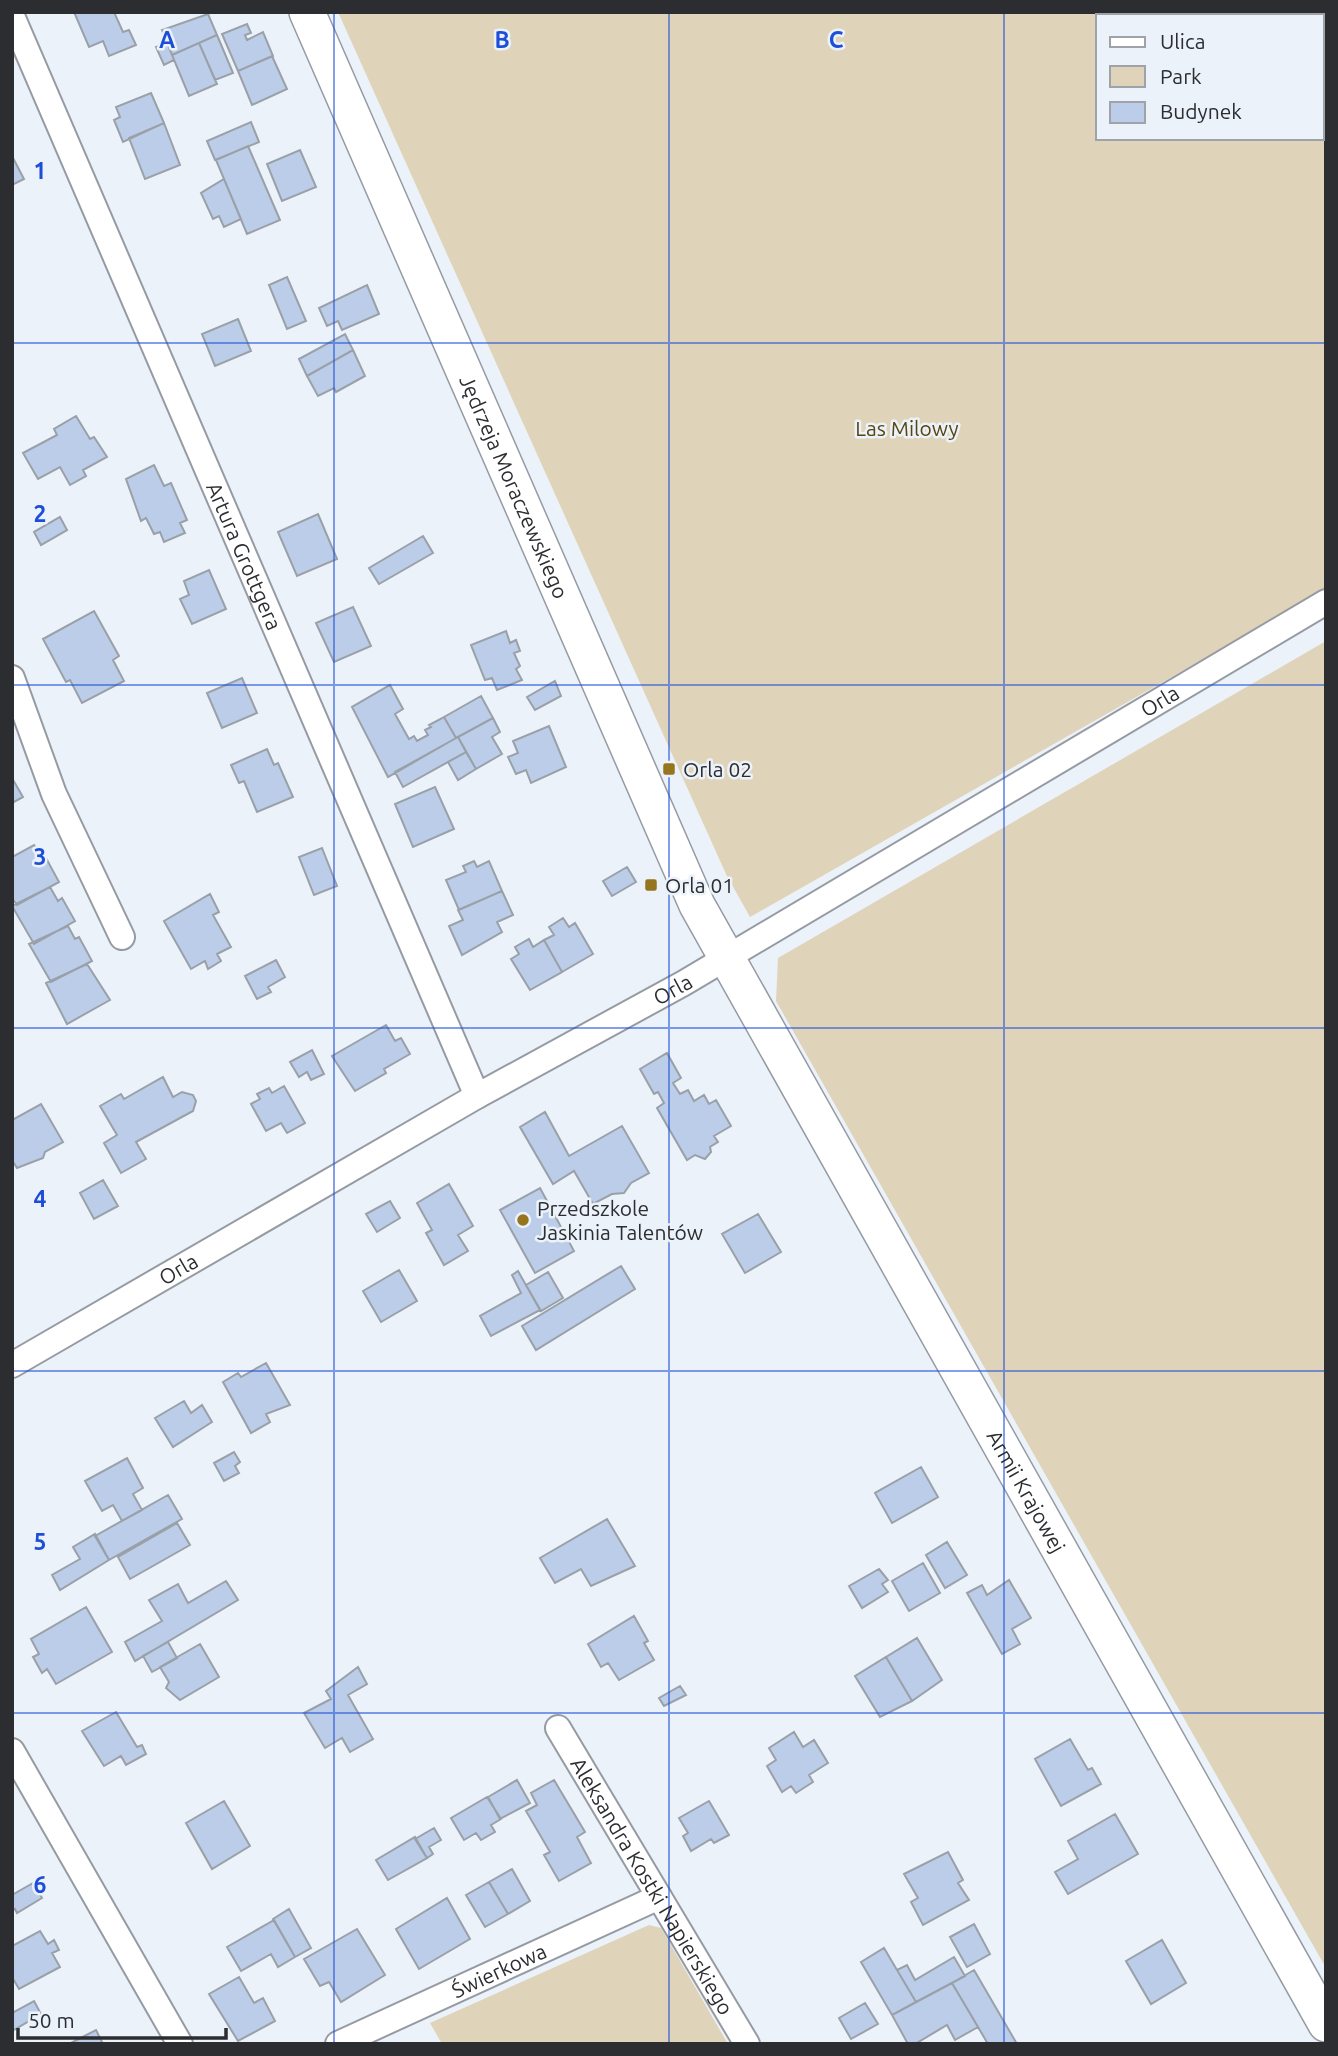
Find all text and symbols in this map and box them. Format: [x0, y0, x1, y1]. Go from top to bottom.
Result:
legend [1096, 14, 1324, 140]
text: A [159, 27, 175, 52]
text: B [494, 27, 510, 52]
text: C [829, 27, 844, 52]
text: Ulica [1160, 29, 1205, 53]
text: Park [1160, 64, 1202, 88]
text: Budynek [1160, 99, 1242, 123]
text: 1 [34, 158, 46, 183]
street label: Jędrzeja Moraczewskiego [455, 371, 574, 602]
park label: Las Milowy [855, 416, 959, 440]
street label: Artura Grottgera [202, 479, 287, 634]
text: 2 [34, 501, 46, 526]
street label: Orla [1136, 680, 1183, 721]
place label: Orla 02 [683, 757, 752, 781]
marker: Orla 02 [661, 761, 677, 777]
text: 3 [34, 844, 46, 869]
place label: Orla 01 [665, 873, 734, 897]
marker: Orla 01 [643, 877, 659, 893]
street label: Orla [649, 969, 696, 1010]
text: 4 [34, 1186, 47, 1211]
place label: Przedszkole Jaskinia Talentów [537, 1196, 703, 1244]
marker: Przedszkole Jaskinia Talentów [515, 1212, 531, 1228]
street label: Orla [155, 1248, 202, 1289]
street label: Armii Krajowej [983, 1426, 1071, 1557]
text: 5 [34, 1529, 46, 1554]
street label: Aleksandra Kostki Napierskiego [566, 1753, 739, 2019]
text: 6 [34, 1872, 47, 1897]
street label: Świerkowa [448, 1938, 550, 2002]
scale bar [18, 1996, 226, 2040]
text: 50 m [28, 2008, 75, 2032]

